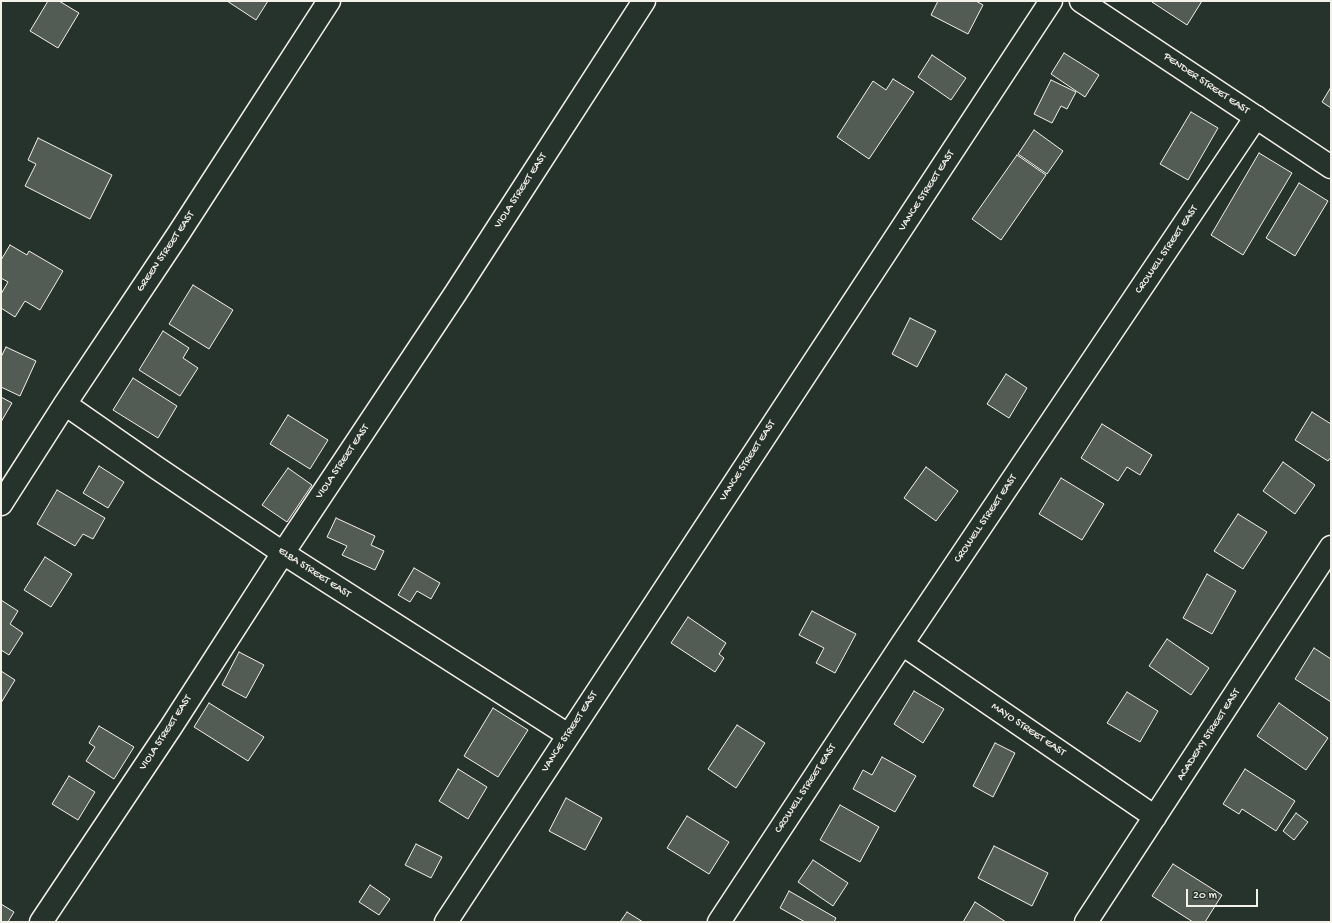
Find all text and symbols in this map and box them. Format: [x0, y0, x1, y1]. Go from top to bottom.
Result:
street label: PENDER STREET EAST [1161, 50, 1251, 118]
street label: VANCE STREET EAST [896, 148, 958, 234]
street label: VIOLA STREET EAST [492, 151, 550, 231]
street label: CROWELL STREET EAST [1133, 203, 1201, 297]
street label: GREEN STREET EAST [134, 209, 198, 295]
street label: VANCE STREET EAST [717, 418, 779, 504]
street label: VIOLA STREET EAST [313, 422, 373, 502]
street label: CROWELL STREET EAST [952, 472, 1020, 566]
street label: ELBA STREET EAST [275, 545, 353, 601]
street label: ACADEMY STREET EAST [1174, 687, 1244, 783]
street label: VANCE STREET EAST [539, 689, 601, 775]
street label: VIOLA STREET EAST [137, 693, 195, 773]
street label: MAYO STREET EAST [988, 700, 1068, 760]
street label: CROWELL STREET EAST [772, 742, 840, 836]
scale bar [1188, 881, 1260, 907]
text: 20 m [1193, 889, 1217, 903]

